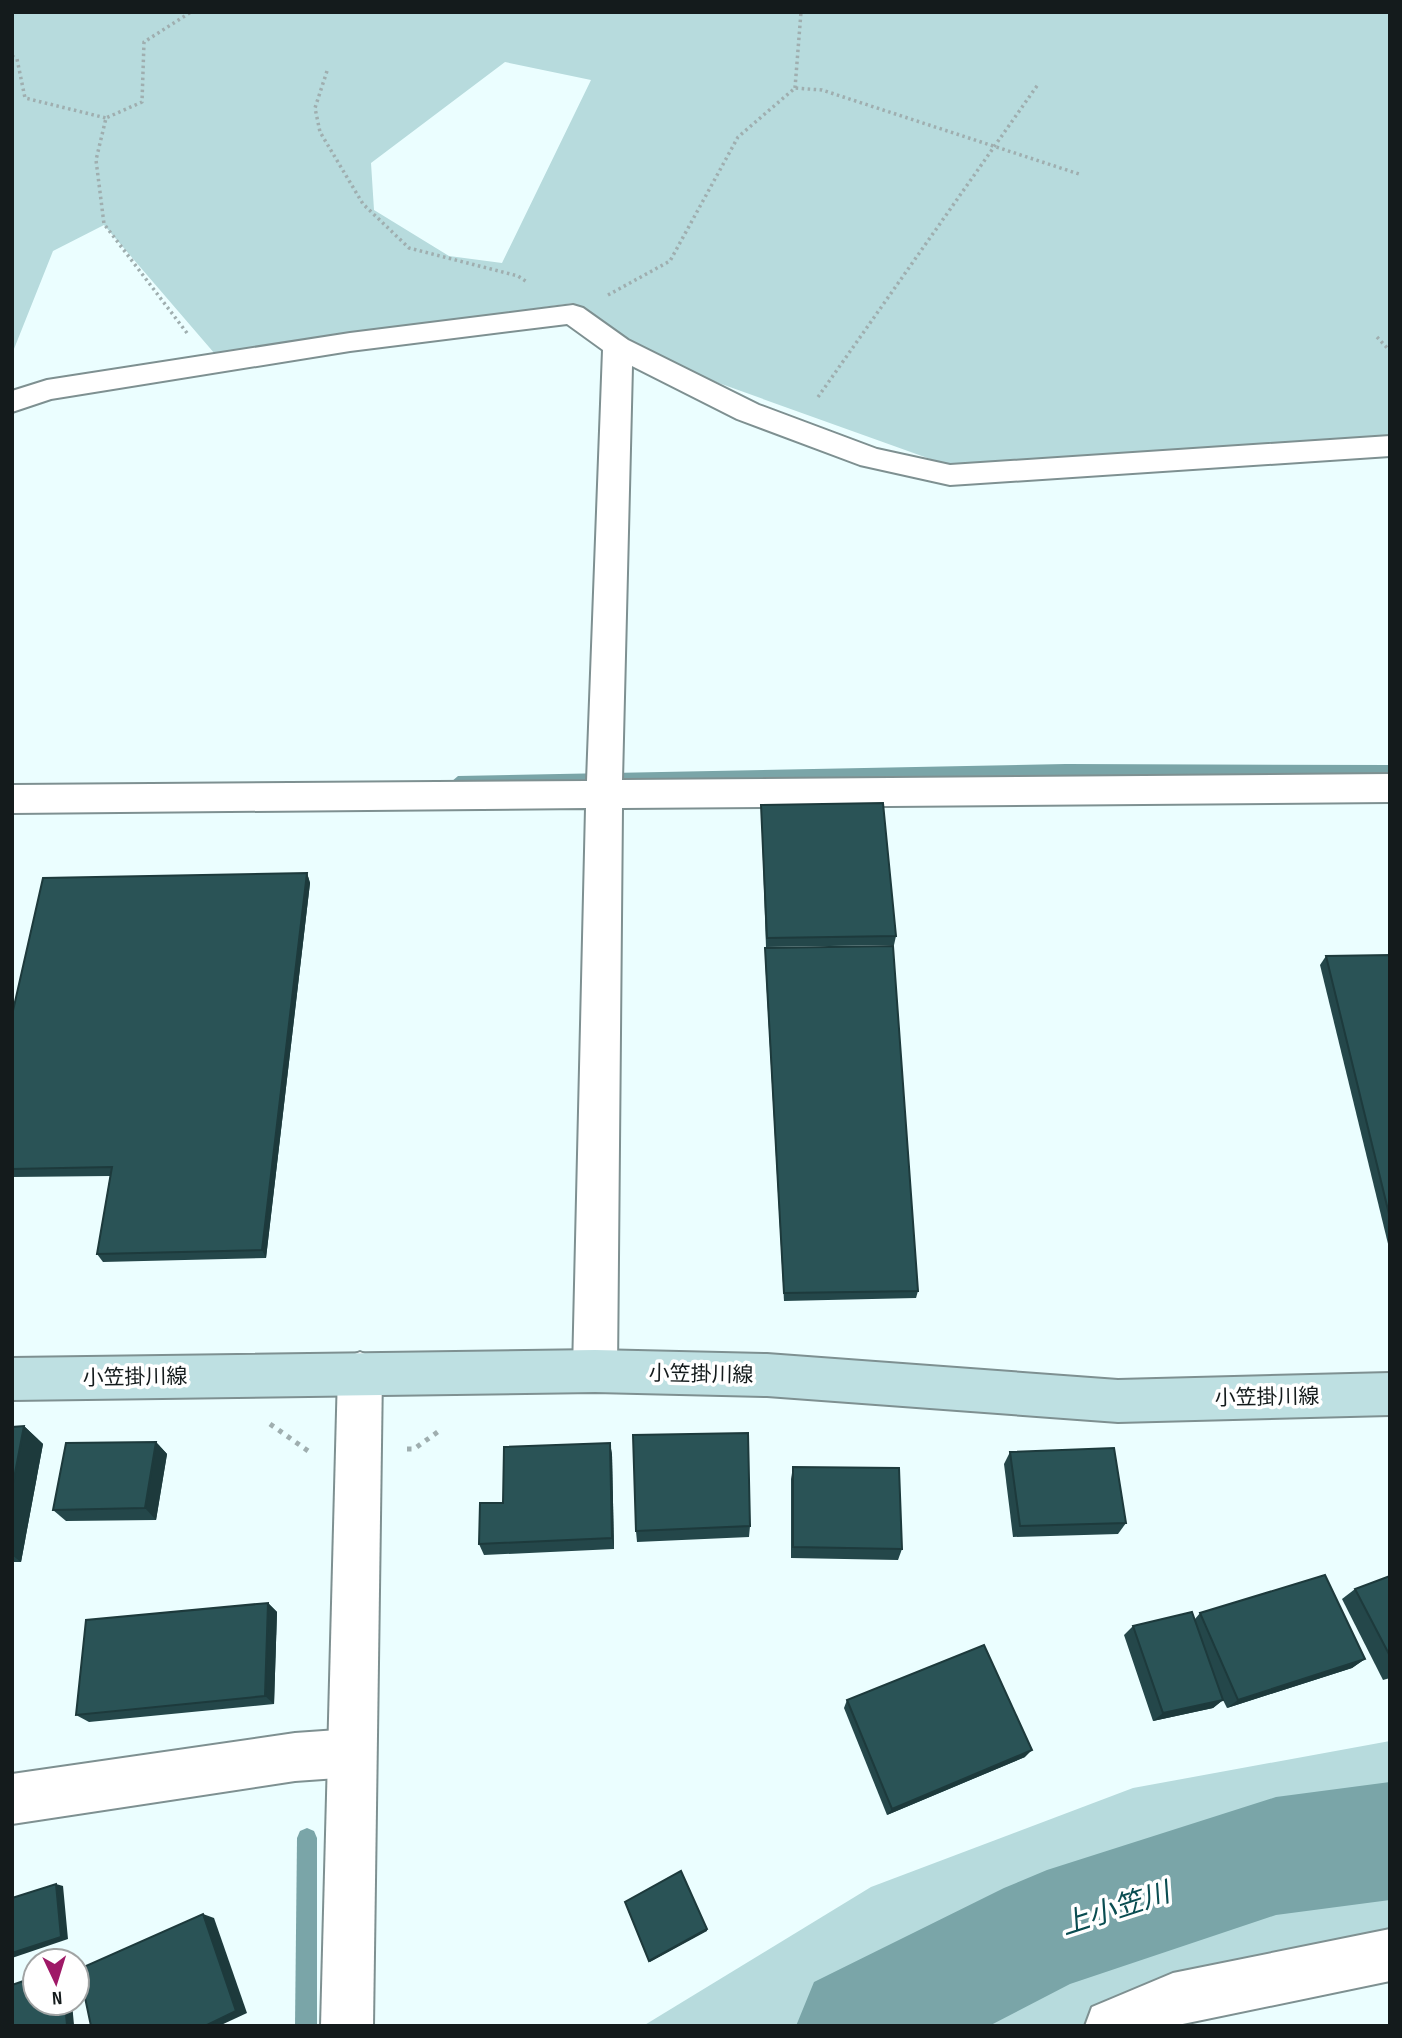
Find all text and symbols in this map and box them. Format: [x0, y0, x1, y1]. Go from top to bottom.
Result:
street label: 小笠掛川線 [648, 1361, 754, 1388]
street label: 小笠掛川線 [82, 1364, 188, 1391]
street label: 小笠掛川線 [1214, 1384, 1320, 1411]
water label: 上小笠川 [1057, 1876, 1177, 1942]
north arrow [21, 1947, 91, 2017]
text: N [51, 1986, 63, 2009]

